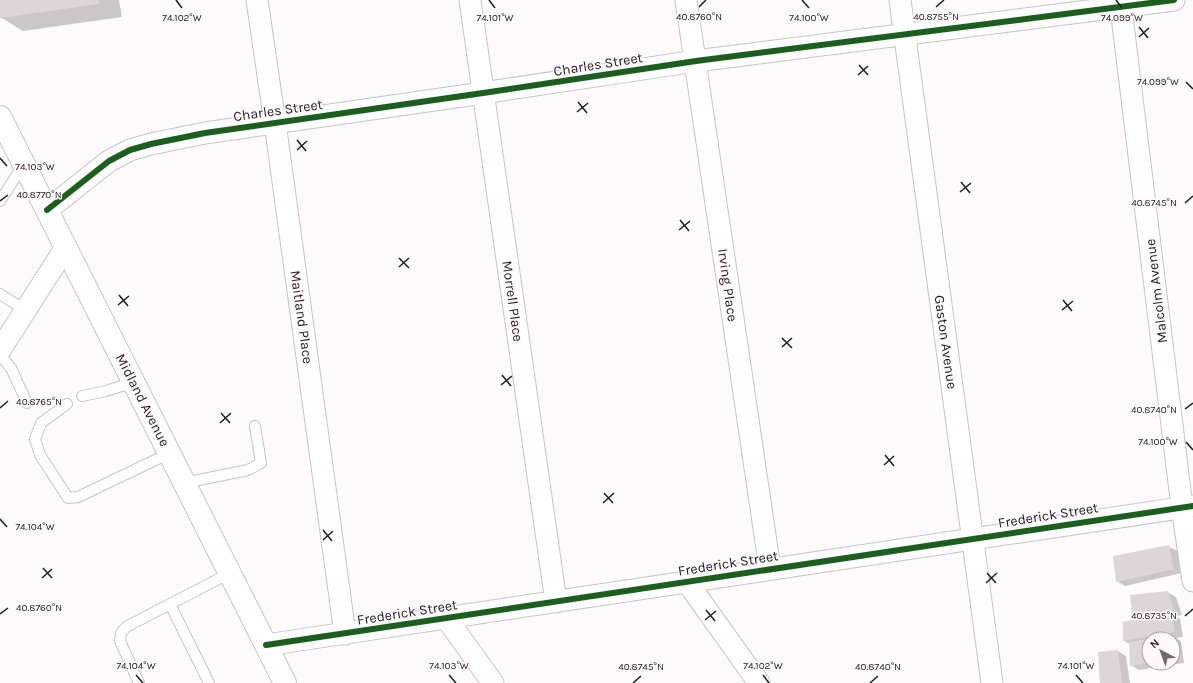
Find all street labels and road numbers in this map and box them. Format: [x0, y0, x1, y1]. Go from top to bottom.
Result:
street label: Charles Street [552, 49, 644, 80]
street label: Charles Street [232, 96, 324, 125]
street label: Malcolm Avenue [1142, 238, 1171, 344]
street label: Irving Place [714, 247, 741, 323]
street label: Morrell Place [498, 259, 527, 343]
street label: Maitland Place [287, 269, 316, 365]
street label: Gaston Avenue [930, 294, 961, 390]
street label: Midland Avenue [112, 351, 173, 450]
street label: Frederick Street [997, 499, 1099, 532]
street label: Frederick Street [677, 547, 779, 580]
street label: Frederick Street [356, 596, 458, 629]

